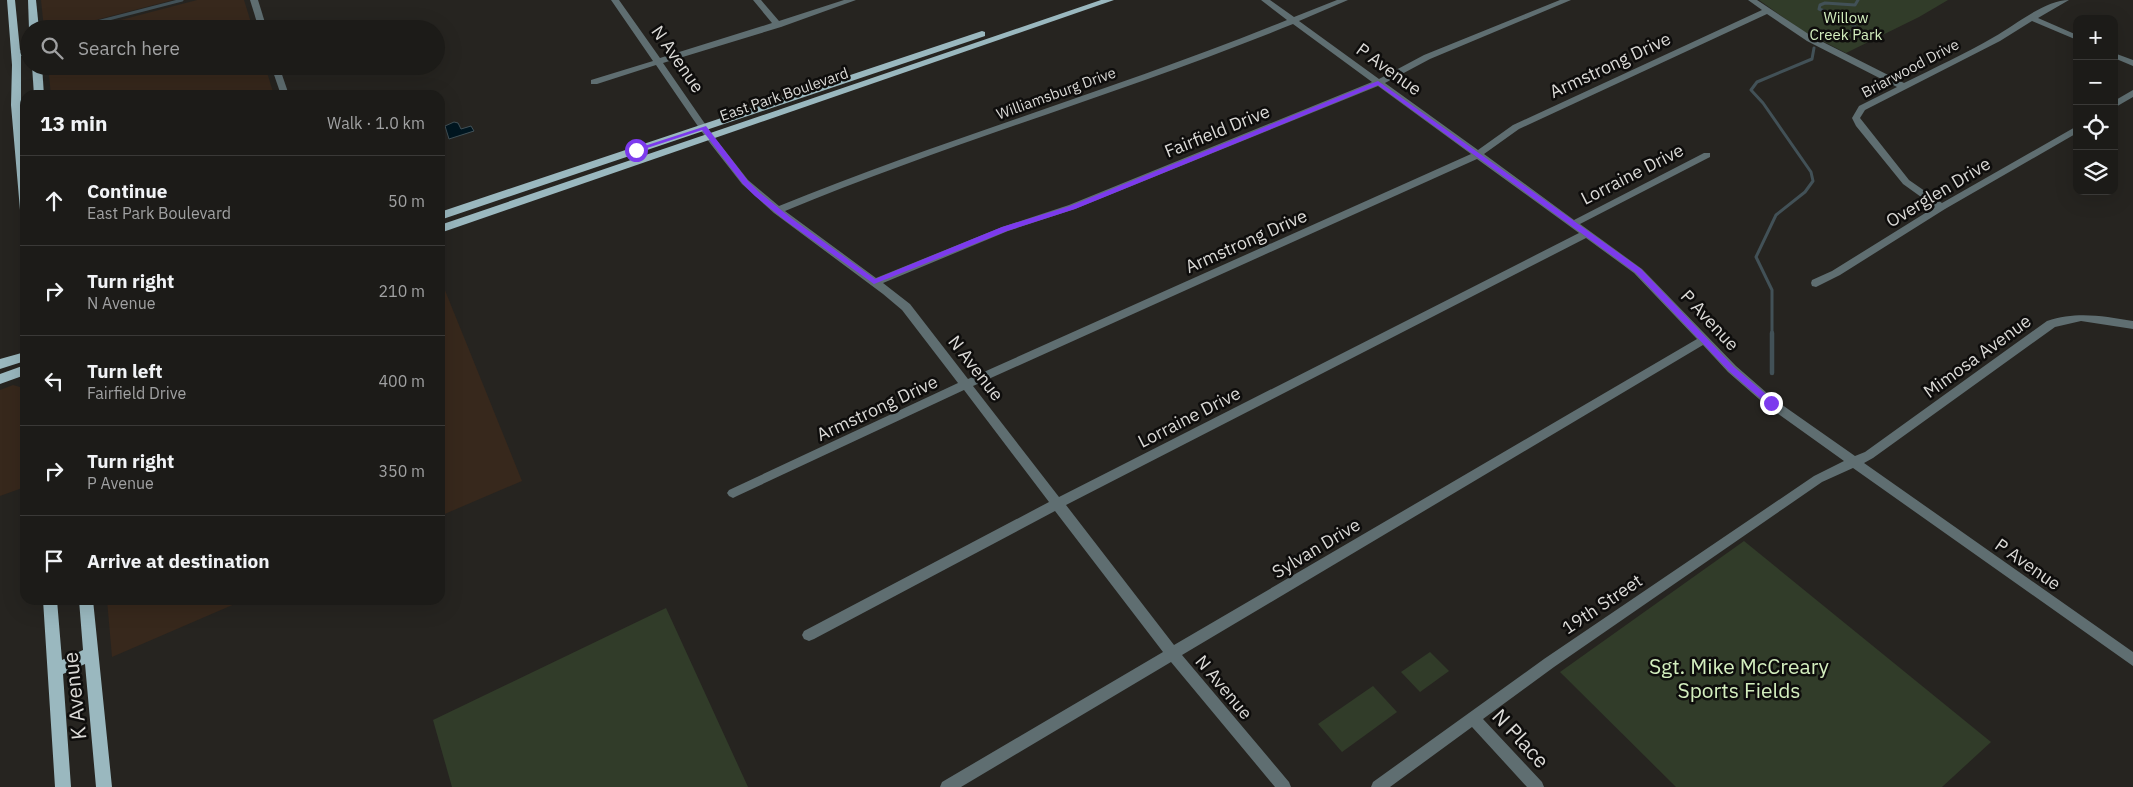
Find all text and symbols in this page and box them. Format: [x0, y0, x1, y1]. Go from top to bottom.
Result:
park label: Willow Creek Park [1809, 8, 1883, 44]
map controls [2073, 15, 2118, 195]
button: + [2073, 15, 2118, 60]
search box [20, 20, 445, 75]
street label: N Avenue [646, 21, 710, 97]
street label: Armstrong Drive [1546, 27, 1674, 103]
icon: search [38, 34, 66, 62]
street label: Briarwood Drive [1858, 34, 1962, 102]
text: Search here [78, 36, 180, 60]
street label: P Avenue [1352, 38, 1426, 100]
button: − [2073, 60, 2118, 105]
street label: East Park Boulevard [717, 63, 851, 125]
street label: Williamsburg Drive [994, 63, 1118, 123]
street label: Fairfield Drive [1161, 99, 1273, 163]
button: locate [2073, 105, 2118, 150]
text: 13 min [40, 109, 107, 137]
text: Walk · 1.0 km [327, 113, 425, 133]
street label: Lorraine Drive [1577, 138, 1687, 210]
route start [625, 139, 648, 162]
button: layers [2073, 150, 2118, 195]
street label: Overglen Drive [1881, 152, 1995, 232]
text: Continue [87, 179, 167, 203]
icon: ahead [40, 187, 68, 215]
text: 50 m [388, 191, 425, 211]
text: East Park Boulevard [87, 203, 231, 223]
street label: Armstrong Drive [1181, 204, 1311, 278]
text: Turn right [87, 269, 174, 293]
icon: right [40, 277, 68, 305]
text: 210 m [378, 281, 425, 301]
street label: P Avenue [1676, 285, 1744, 355]
text: N Avenue [87, 293, 156, 313]
street label: Mimosa Avenue [1919, 309, 2035, 403]
street label: N Avenue [943, 331, 1009, 406]
text: Turn left [87, 359, 163, 383]
icon: left [40, 367, 68, 395]
street label: Armstrong Drive [813, 370, 941, 446]
text: 400 m [378, 371, 425, 391]
street label: Lorraine Drive [1134, 381, 1244, 453]
text: Fairfield Drive [87, 383, 186, 403]
route end [1760, 392, 1783, 415]
text: Turn right [87, 449, 174, 473]
icon: right [40, 457, 68, 485]
text: 350 m [378, 461, 425, 481]
text: P Avenue [87, 473, 154, 493]
street label: Sylvan Drive [1268, 513, 1364, 583]
street label: P Avenue [1991, 533, 2066, 595]
icon: arrive [40, 547, 68, 575]
text: Arrive at destination [87, 549, 270, 573]
street label: 19th Street [1558, 569, 1646, 639]
street label: N Avenue [1190, 650, 1258, 724]
street label: K Avenue [55, 651, 93, 741]
park label: Sgt. Mike McCreary Sports Fields [1649, 652, 1830, 704]
street label: N Place [1486, 702, 1556, 774]

